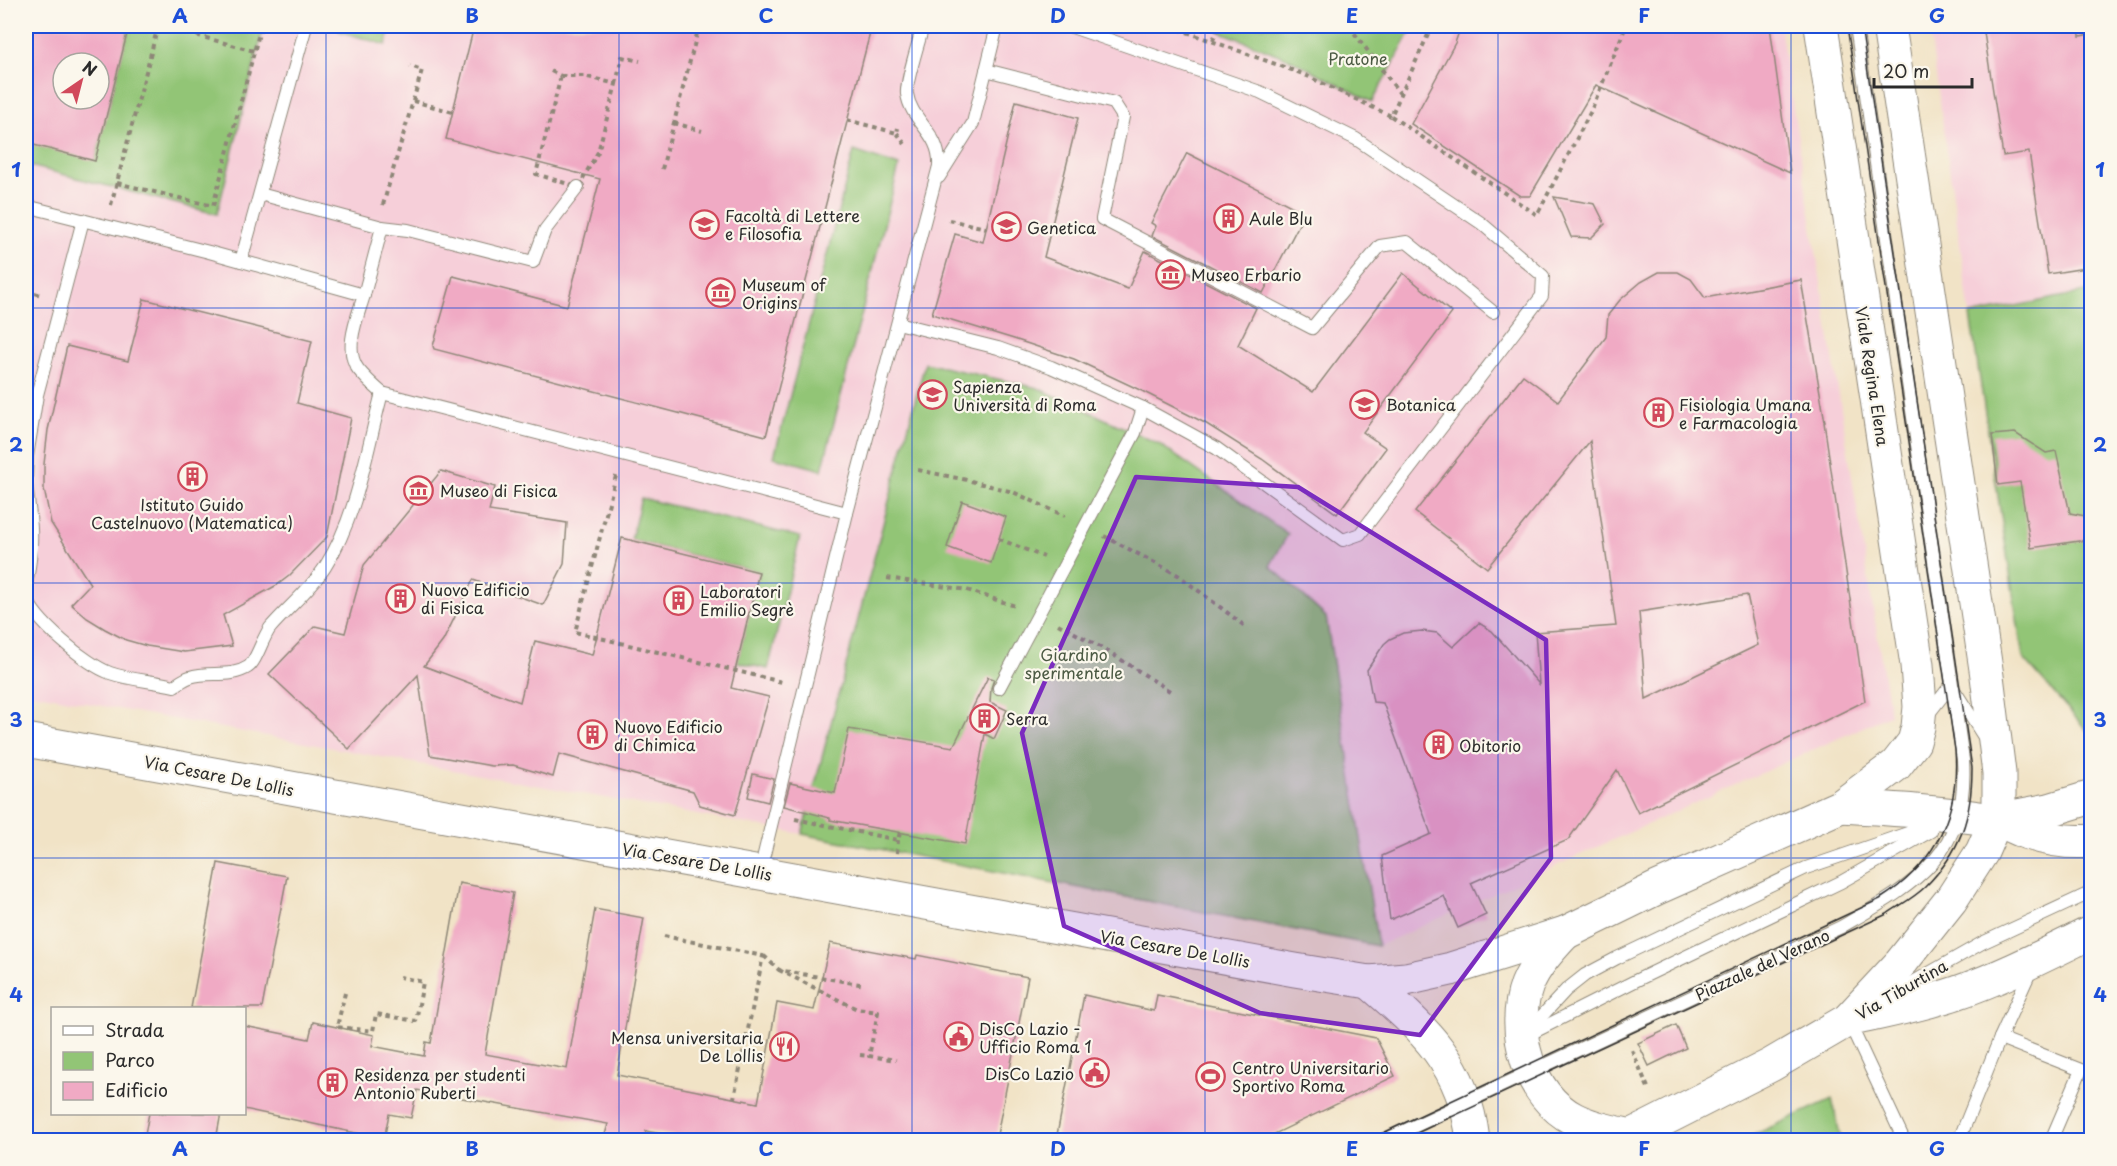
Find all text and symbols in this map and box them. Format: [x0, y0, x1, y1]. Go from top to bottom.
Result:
text: A [172, 0, 188, 30]
text: B [465, 0, 479, 30]
text: C [758, 0, 774, 30]
text: D [1050, 0, 1066, 30]
text: E [1346, 0, 1358, 30]
text: F [1638, 0, 1650, 30]
text: G [1929, 0, 1945, 30]
park label: Pratone [1328, 46, 1388, 70]
north arrow [51, 51, 111, 111]
scale bar [1874, 51, 1972, 89]
text: N [78, 54, 102, 81]
text: 20 m [1883, 57, 1929, 84]
text: 1 [11, 154, 21, 184]
text: 1 [2095, 154, 2105, 184]
building icon: Aule Blu [1212, 202, 1244, 234]
place label: Facoltà di Lettere e Filosofia [725, 203, 860, 245]
place label: Aule Blu [1249, 206, 1313, 230]
school or university icon: Facoltà di Lettere e Filosofia [688, 208, 720, 240]
school or university icon: Genetica [990, 211, 1022, 243]
place label: Genetica [1027, 215, 1096, 239]
museum icon: Museo Erbario [1154, 258, 1186, 290]
place label: Museo Erbario [1191, 262, 1302, 286]
place label: Museum of Origins [742, 272, 827, 314]
museum icon: Museum of Origins [705, 277, 737, 309]
street label: Viale Regina Elena [1850, 304, 1896, 448]
place label: Sapienza Università di Roma [953, 374, 1096, 416]
school or university icon: Sapienza Università di Roma [916, 379, 948, 411]
school or university icon: Botanica [1349, 388, 1381, 420]
place label: Botanica [1386, 392, 1456, 416]
place label: Fisiologia Umana e Farmacologia [1679, 392, 1811, 434]
building icon: Fisiologia Umana e Farmacologia [1642, 397, 1674, 429]
text: 2 [9, 429, 23, 459]
text: 2 [2093, 429, 2107, 459]
building icon: Istituto Guido Castelnuovo (Matematica) [176, 460, 208, 492]
museum icon: Museo di Fisica [403, 474, 435, 506]
place label: Museo di Fisica [440, 478, 558, 502]
place label: Istituto Guido Castelnuovo (Matematica) [91, 492, 293, 534]
place label: Nuovo Edificio di Fisica [421, 577, 530, 619]
place label: Laboratori Emilio Segrè [700, 579, 794, 621]
building icon: Nuovo Edificio di Fisica [384, 582, 416, 614]
building icon: Laboratori Emilio Segrè [663, 584, 695, 616]
park label: Giardino sperimentale [1025, 642, 1123, 684]
building icon: Serra [969, 702, 1001, 734]
text: 3 [9, 704, 23, 734]
text: 3 [2093, 704, 2107, 734]
place label: Serra [1006, 706, 1048, 730]
place label: Nuovo Edificio di Chimica [614, 714, 723, 756]
building icon: Nuovo Edificio di Chimica [577, 719, 609, 751]
building icon: Obitorio [1422, 729, 1454, 761]
place label: Obitorio [1459, 733, 1521, 757]
street label: Via Cesare De Lollis [142, 749, 296, 801]
street label: Via Cesare De Lollis [620, 836, 774, 886]
street label: Piazzale del Verano [1691, 922, 1833, 1006]
street label: Via Cesare De Lollis [1098, 923, 1252, 973]
street label: Via Tiburtina [1851, 953, 1951, 1025]
text: 4 [9, 979, 23, 1009]
text: 4 [2093, 979, 2107, 1009]
legend [51, 1007, 246, 1115]
text: Strada [105, 1016, 165, 1043]
place label: DisCo Lazio - Ufficio Roma 1 [979, 1016, 1092, 1058]
public building icon: DisCo Lazio - Ufficio Roma 1 [942, 1021, 974, 1053]
place label: Mensa universitaria De Lollis [611, 1025, 763, 1067]
restaurant icon: Mensa universitaria De Lollis [768, 1030, 800, 1062]
text: Parco [105, 1046, 155, 1073]
place label: Centro Universitario Sportivo Roma [1232, 1055, 1389, 1097]
public building icon: DisCo Lazio [1079, 1057, 1111, 1089]
sports icon: Centro Universitario Sportivo Roma [1195, 1060, 1227, 1092]
place label: DisCo Lazio [985, 1061, 1074, 1085]
place label: Residenza per studenti Antonio Ruberti [354, 1062, 526, 1104]
building icon: Residenza per studenti Antonio Ruberti [317, 1067, 349, 1099]
text: Edificio [105, 1076, 168, 1103]
text: A [172, 1133, 188, 1163]
text: B [465, 1133, 479, 1163]
text: C [758, 1133, 774, 1163]
text: D [1050, 1133, 1066, 1163]
text: E [1346, 1133, 1358, 1163]
text: F [1638, 1133, 1650, 1163]
text: G [1929, 1133, 1945, 1163]

